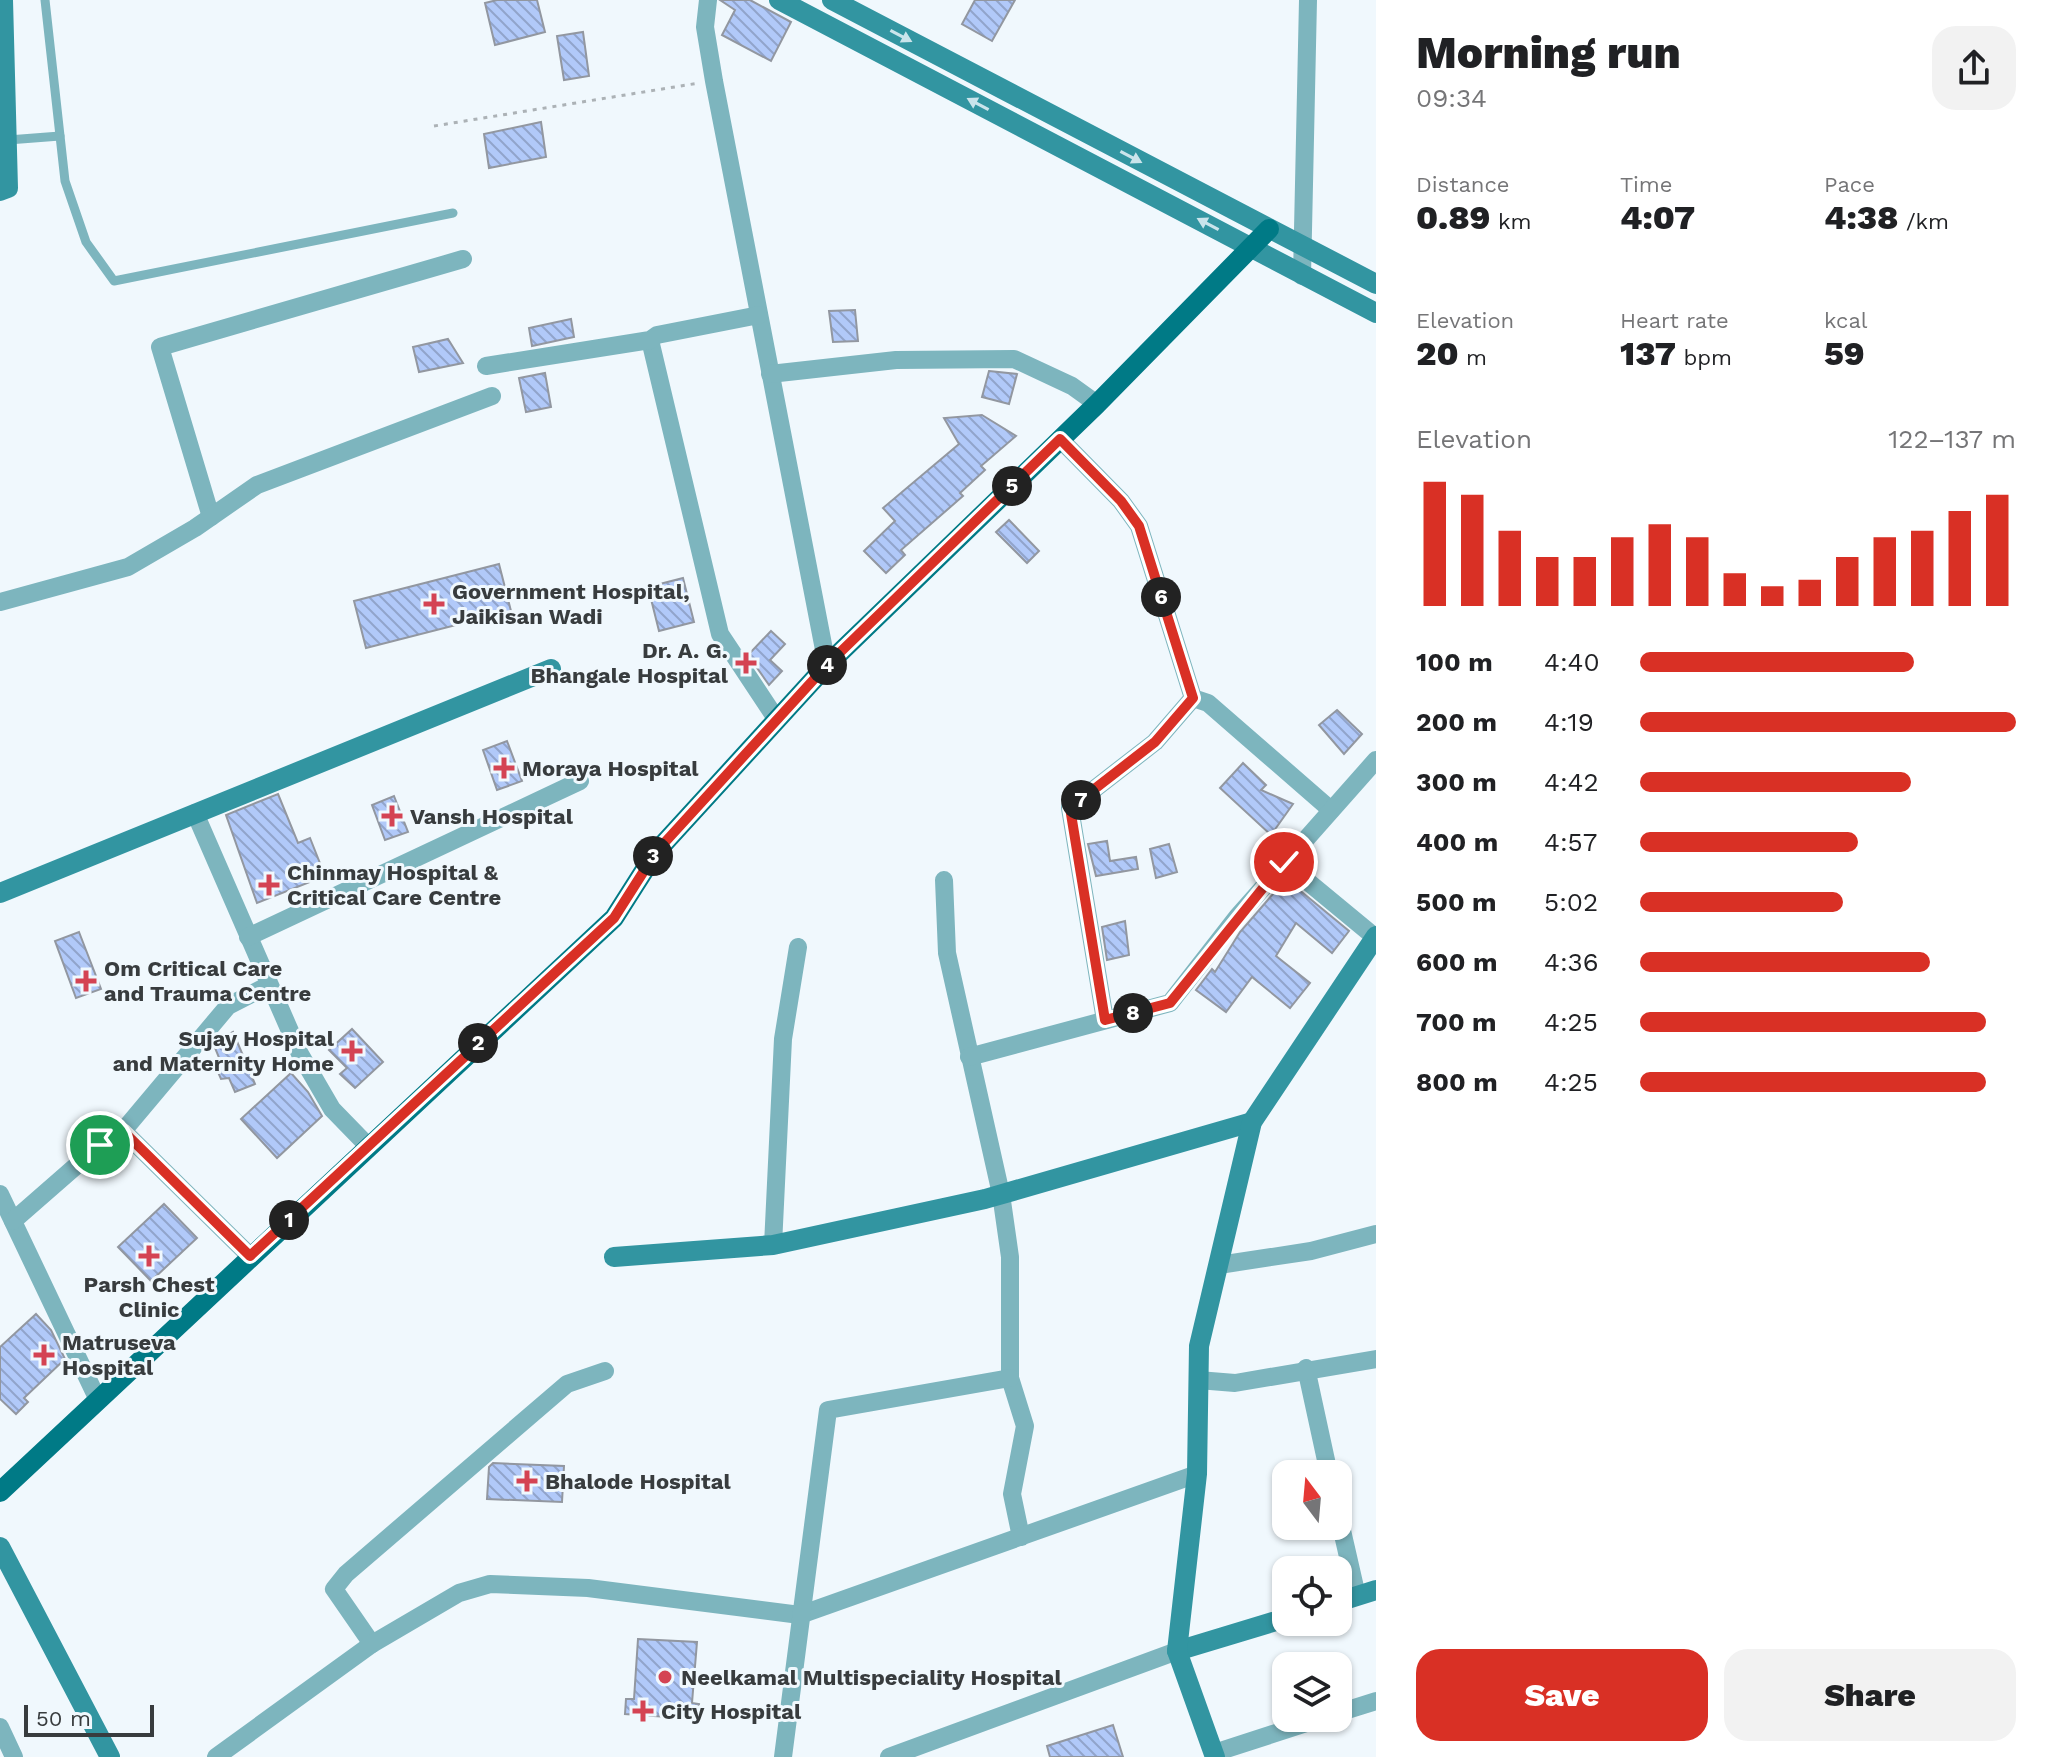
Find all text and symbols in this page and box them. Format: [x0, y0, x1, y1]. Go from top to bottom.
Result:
button: share [1932, 26, 2016, 110]
text: Morning run [1416, 27, 1681, 79]
one-way arrow [889, 30, 912, 43]
text: 09:34 [1416, 83, 1487, 113]
one-way arrow [966, 97, 989, 110]
one-way arrow [1120, 149, 1142, 163]
text: Distance [1416, 172, 1510, 197]
text: Time [1620, 172, 1672, 197]
text: Pace [1824, 172, 1875, 197]
text: 0.89 [1416, 197, 1491, 237]
text: 4:07 [1620, 197, 1695, 237]
text: 4:38 [1824, 197, 1899, 237]
text: km [1491, 209, 1532, 234]
text: /km [1899, 209, 1949, 234]
one-way arrow [1197, 217, 1220, 230]
text: Elevation [1416, 308, 1514, 333]
text: Heart rate [1620, 308, 1729, 333]
text: kcal [1824, 308, 1868, 333]
text: 20 [1416, 333, 1459, 373]
text: 137 [1620, 333, 1676, 373]
text: 59 [1824, 333, 1865, 373]
text: m [1459, 345, 1487, 370]
text: bpm [1676, 345, 1732, 370]
text: Elevation [1416, 424, 1532, 454]
text: 122–137 m [1888, 424, 2016, 454]
pin: 5 [992, 466, 1032, 506]
text: 5 [1006, 473, 1018, 498]
pin: 6 [1141, 577, 1181, 617]
place label: Government Hospital, Jaikisan Wadi [452, 579, 690, 629]
text: 6 [1154, 584, 1168, 609]
marker: Government Hospital, Jaikisan Wadi [423, 593, 445, 615]
place label: Dr. A. G. Bhangale Hospital [531, 638, 729, 688]
pin: 4 [807, 645, 847, 685]
text: 100 m [1416, 647, 1493, 677]
text: 4:40 [1544, 647, 1600, 677]
marker: Dr. A. G. Bhangale Hospital [735, 652, 757, 674]
text: 4 [820, 652, 834, 677]
text: 200 m [1416, 707, 1497, 737]
text: 4:19 [1544, 707, 1594, 737]
place label: Moraya Hospital [522, 756, 699, 781]
marker: Moraya Hospital [493, 757, 515, 779]
text: 300 m [1416, 767, 1497, 797]
text: 4:42 [1544, 767, 1599, 797]
pin: 7 [1061, 780, 1101, 820]
text: 7 [1074, 787, 1088, 812]
place label: Vansh Hospital [410, 804, 574, 829]
marker: Vansh Hospital [381, 805, 403, 827]
text: 400 m [1416, 827, 1498, 857]
text: 4:57 [1544, 827, 1597, 857]
pin [1250, 828, 1318, 896]
pin: 3 [633, 836, 673, 876]
icon: check [1262, 840, 1306, 884]
text: 3 [646, 843, 660, 868]
place label: Chinmay Hospital & Critical Care Centre [287, 860, 501, 910]
marker: Chinmay Hospital & Critical Care Centre [258, 874, 280, 896]
text: 500 m [1416, 887, 1497, 917]
text: 5:02 [1544, 887, 1598, 917]
text: 600 m [1416, 947, 1497, 977]
text: 4:36 [1544, 947, 1599, 977]
place label: Om Critical Care and Trauma Centre [104, 956, 311, 1006]
marker: Om Critical Care and Trauma Centre [75, 970, 97, 992]
pin: 8 [1113, 993, 1153, 1033]
text: 8 [1126, 1000, 1140, 1025]
text: 700 m [1416, 1007, 1497, 1037]
text: 4:25 [1544, 1007, 1598, 1037]
pin: 2 [458, 1023, 498, 1063]
place label: Sujay Hospital and Maternity Home [113, 1026, 335, 1076]
text: 2 [471, 1030, 485, 1055]
marker: Sujay Hospital and Maternity Home [341, 1040, 363, 1062]
text: 800 m [1416, 1067, 1498, 1097]
text: 4:25 [1544, 1067, 1598, 1097]
pin [66, 1111, 134, 1179]
icon: arrive [78, 1123, 122, 1167]
pin: 1 [269, 1200, 309, 1240]
text: 1 [284, 1207, 294, 1232]
marker: Parsh Chest Clinic [138, 1245, 160, 1267]
place label: Parsh Chest Clinic [83, 1272, 215, 1322]
place label: Matruseva Hospital [62, 1330, 176, 1380]
marker: Matruseva Hospital [33, 1344, 55, 1366]
north arrow [1272, 1460, 1352, 1540]
map controls [1272, 1460, 1352, 1732]
place label: Bhalode Hospital [545, 1469, 732, 1494]
marker: Bhalode Hospital [516, 1470, 538, 1492]
button: locate [1272, 1556, 1352, 1636]
button: Save [1416, 1649, 1708, 1741]
button: Share [1724, 1649, 2016, 1741]
button: layers [1272, 1652, 1352, 1732]
place label: Neelkamal Multispeciality Hospital [681, 1665, 1062, 1690]
marker: Neelkamal Multispeciality Hospital [656, 1668, 674, 1686]
place label: City Hospital [661, 1699, 802, 1724]
marker: City Hospital [632, 1700, 654, 1722]
scale bar [24, 1701, 154, 1737]
text: 50 m [36, 1706, 91, 1731]

